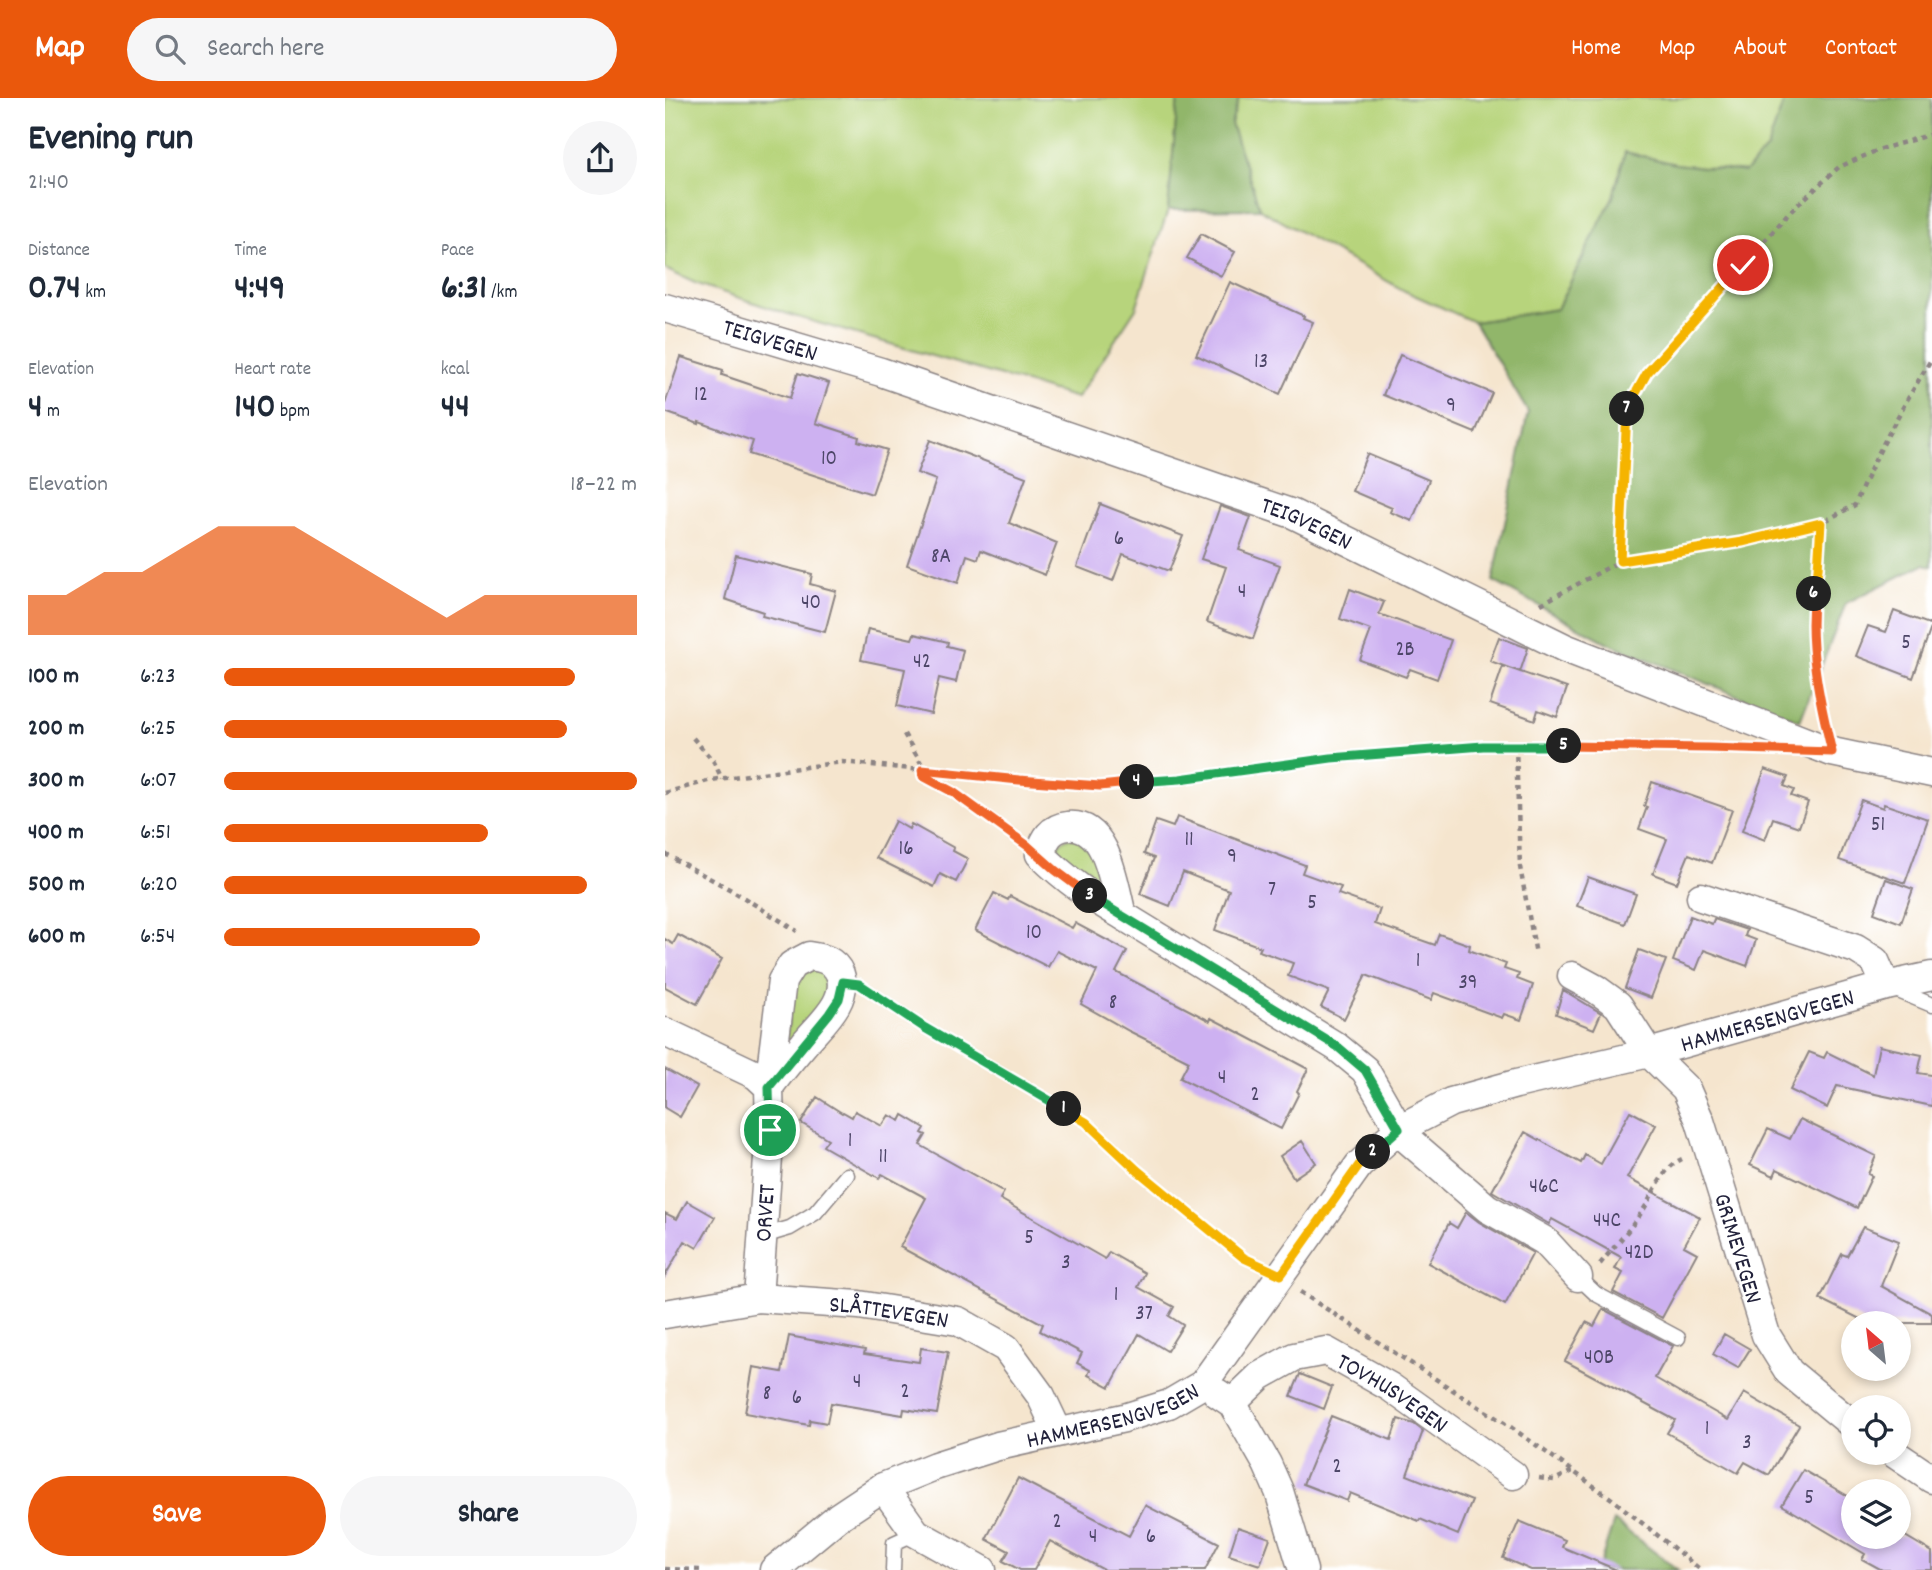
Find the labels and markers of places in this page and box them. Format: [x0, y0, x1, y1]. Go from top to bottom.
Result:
pin [1713, 235, 1773, 295]
pin: 7 [1609, 392, 1644, 426]
pin: 6 [1797, 576, 1831, 612]
pin: 5 [1546, 728, 1581, 764]
pin: 4 [1119, 764, 1155, 800]
pin: 3 [1073, 878, 1107, 914]
pin: 1 [1047, 1091, 1081, 1126]
pin [740, 1100, 800, 1160]
pin: 2 [1355, 1134, 1391, 1170]

